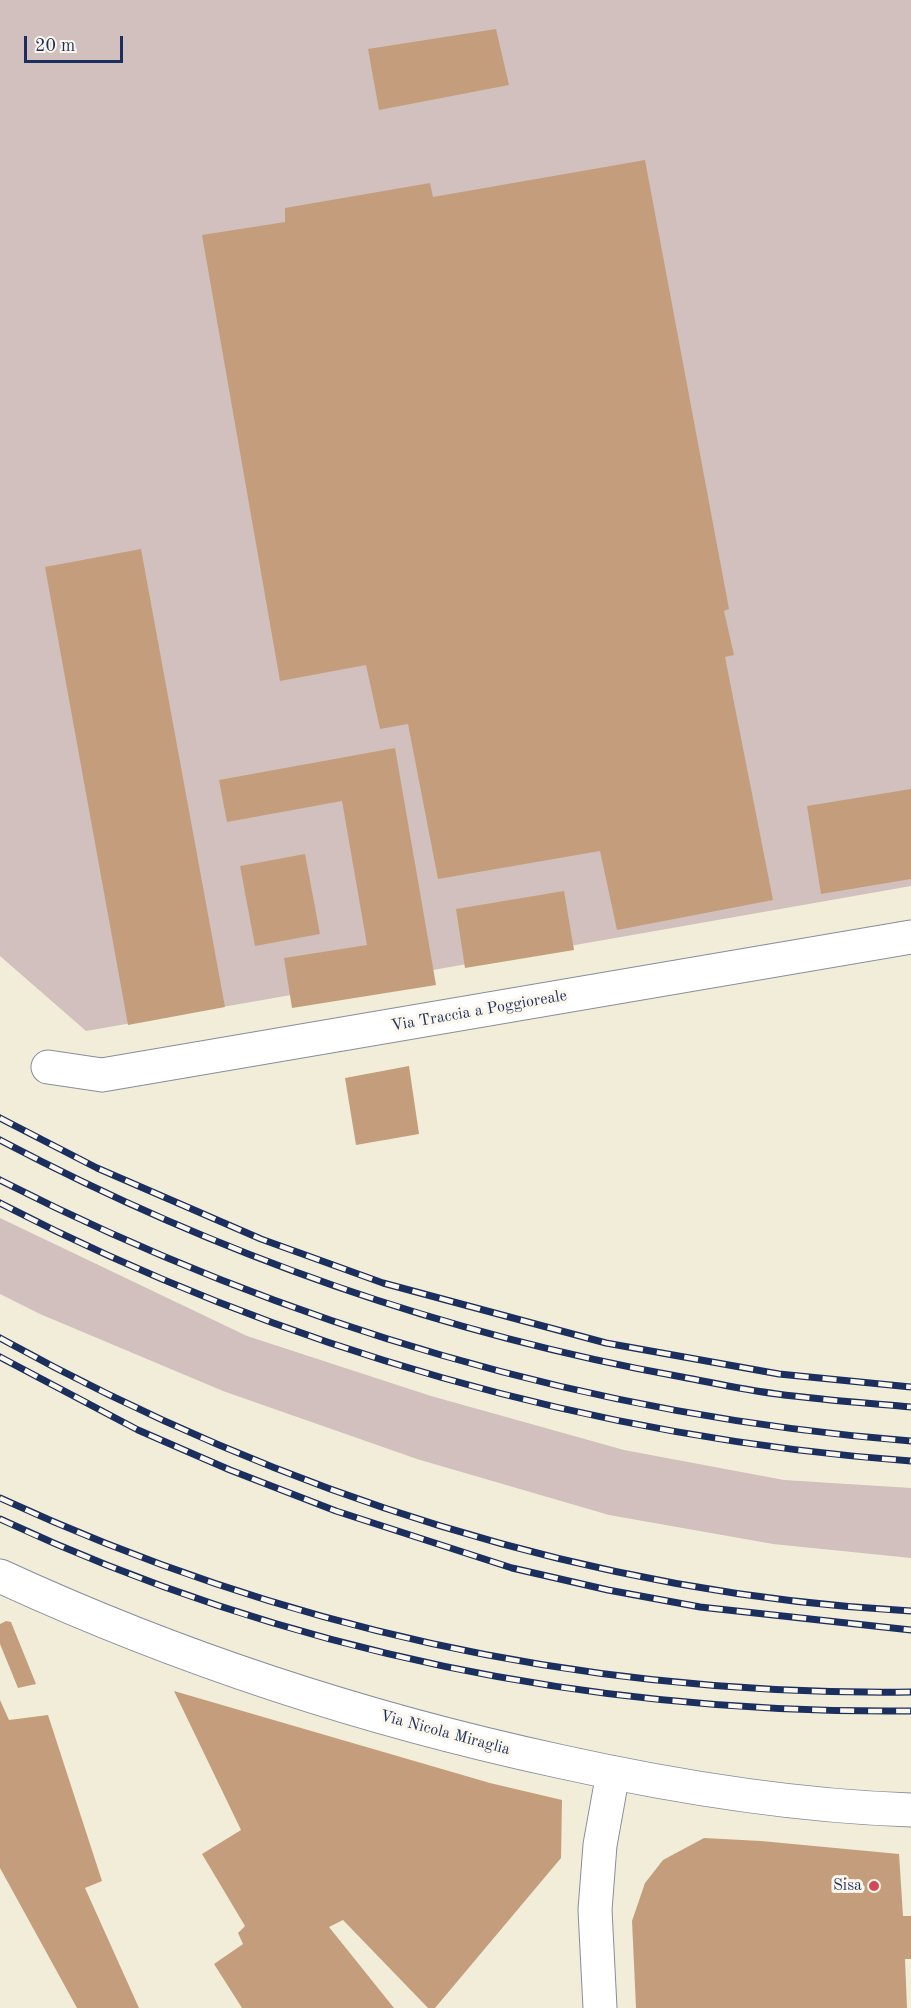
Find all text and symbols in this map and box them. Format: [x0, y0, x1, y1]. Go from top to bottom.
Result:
scale bar [27, 24, 126, 62]
text: 20 m [35, 37, 75, 55]
street label: Via Traccia a Poggioreale [390, 986, 568, 1036]
street label: Via Nicola Miraglia [378, 1706, 512, 1760]
place label: Sisa [833, 1876, 862, 1896]
marker: Sisa [867, 1879, 881, 1893]

